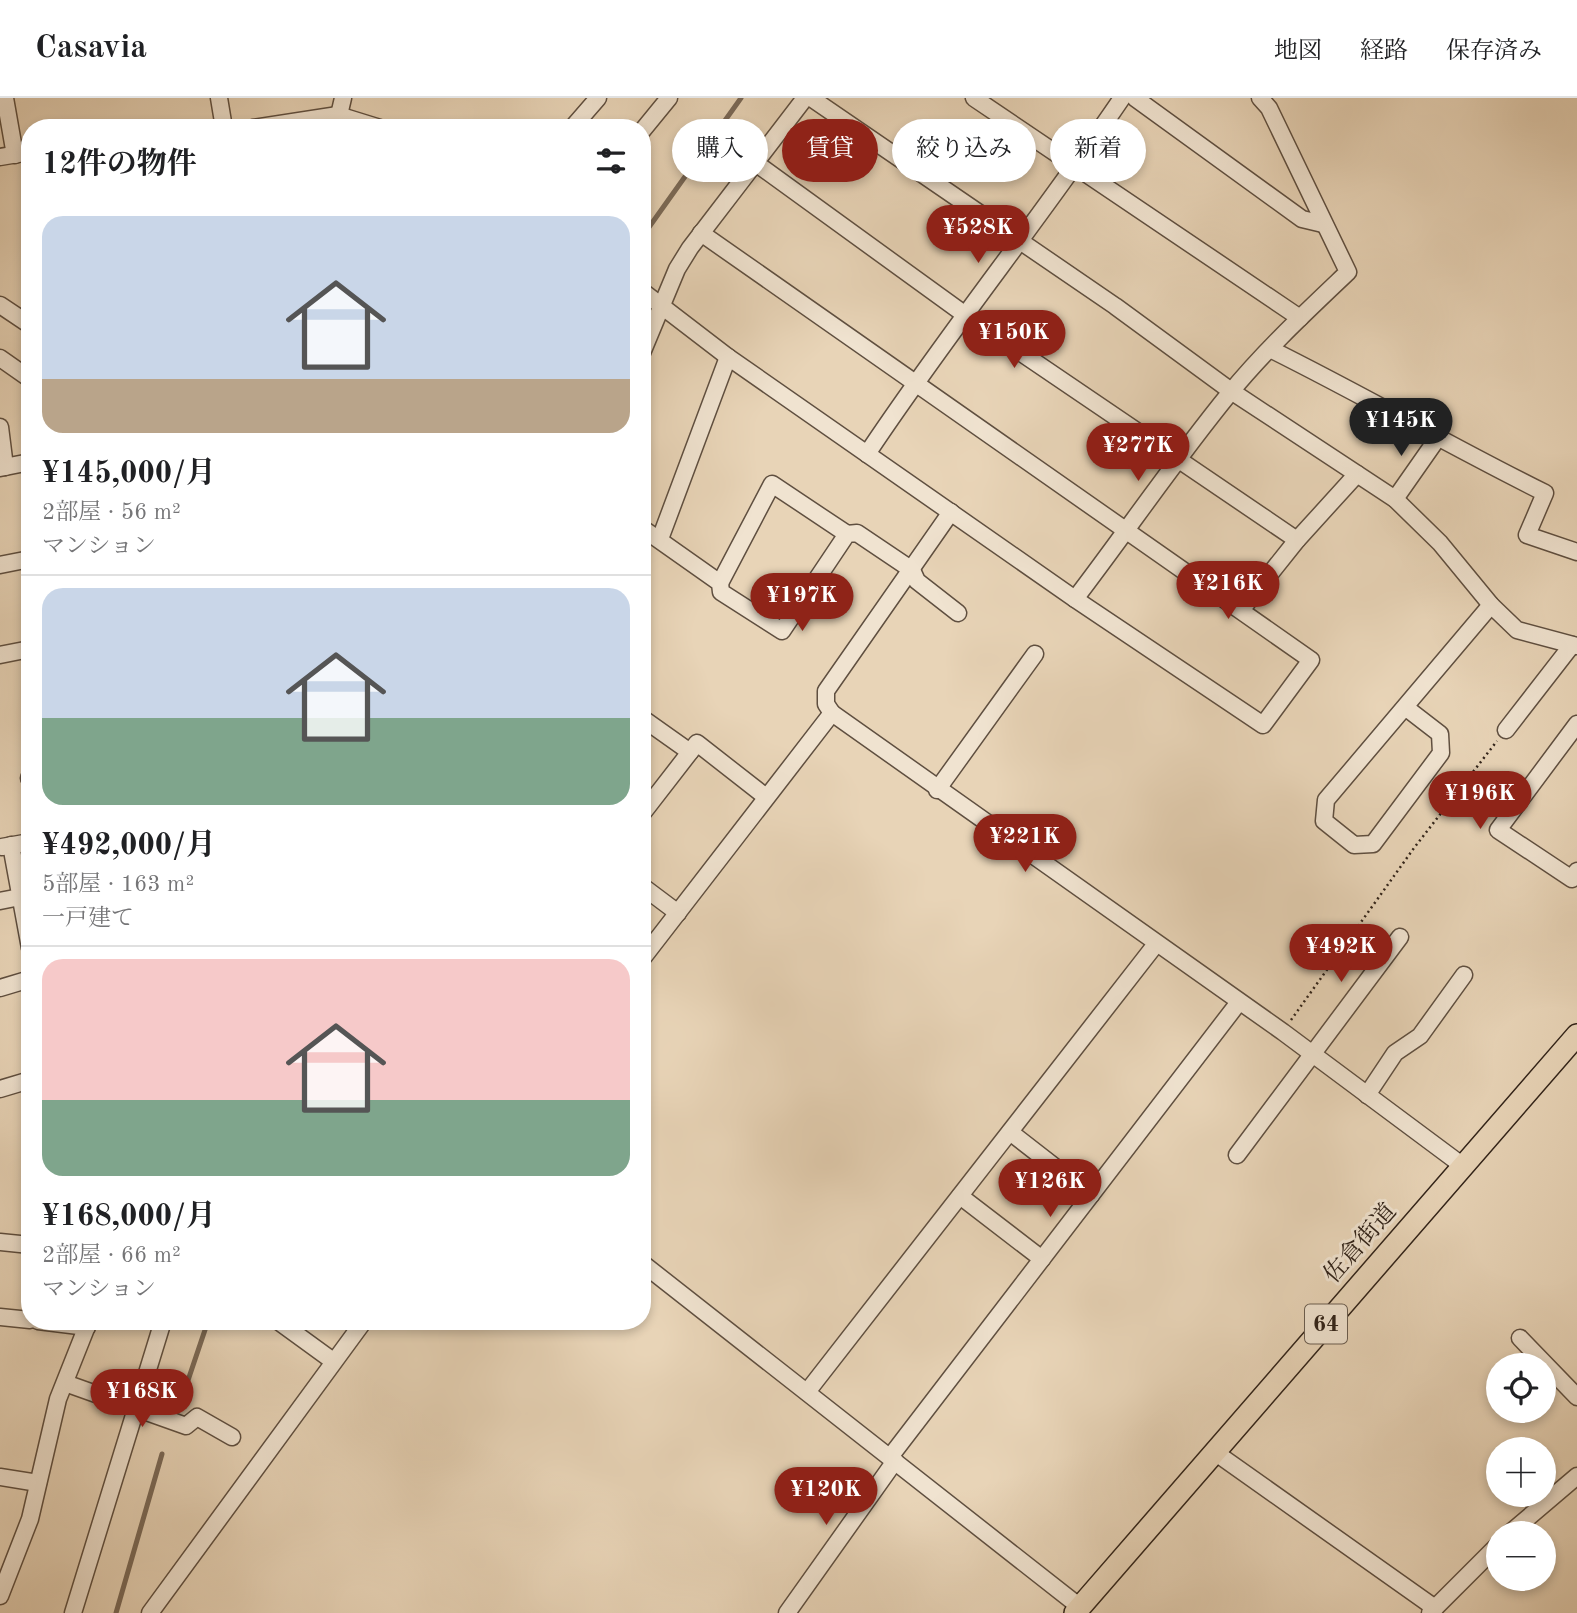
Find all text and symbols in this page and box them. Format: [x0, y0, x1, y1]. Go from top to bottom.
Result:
text: Casavia [35, 32, 147, 65]
text: 地図 [1274, 40, 1322, 64]
text: 経路 [1360, 40, 1408, 64]
text: 保存済み [1446, 40, 1542, 64]
chip: 購入 [672, 119, 768, 182]
chip: 賃貸 [782, 119, 878, 182]
chip: 絞り込み [892, 119, 1036, 182]
chip: 新着 [1050, 119, 1146, 182]
icon: filters [592, 142, 630, 180]
text: 12件の物件 [42, 150, 197, 180]
pin: ¥528K [929, 206, 1027, 265]
text: ¥528K [942, 216, 1014, 239]
icon: home [273, 262, 399, 388]
pin: ¥150K [965, 310, 1063, 370]
text: ¥150K [978, 321, 1050, 344]
pin: ¥145K [1352, 398, 1450, 458]
text: ¥145K [1365, 409, 1437, 432]
pin: ¥277K [1089, 424, 1187, 483]
text: ¥277K [1102, 434, 1174, 457]
text: ¥145,000/月 [42, 459, 216, 489]
text: 2部屋 · 56 m² [42, 501, 181, 524]
text: マンション [42, 535, 156, 558]
pin: ¥216K [1179, 561, 1277, 621]
text: ¥216K [1192, 572, 1264, 595]
pin: ¥197K [753, 574, 851, 633]
text: ¥197K [766, 584, 838, 607]
icon: home [273, 634, 399, 760]
pin: ¥196K [1431, 772, 1529, 831]
text: ¥196K [1444, 782, 1516, 805]
pin: ¥221K [976, 814, 1074, 874]
text: ¥221K [989, 825, 1061, 848]
text: ¥492,000/月 [42, 831, 216, 861]
text: 5部屋 · 163 m² [42, 873, 194, 896]
text: 一戸建て [42, 907, 134, 930]
pin: ¥492K [1292, 924, 1390, 984]
text: ¥492K [1305, 935, 1377, 958]
icon: home [273, 1005, 399, 1131]
pin: ¥126K [1001, 1160, 1099, 1219]
text: ¥126K [1014, 1170, 1086, 1193]
street label: 佐倉街道 [1318, 1198, 1402, 1288]
text: ¥168,000/月 [42, 1202, 216, 1232]
text: 2部屋 · 66 m² [42, 1244, 181, 1267]
text: マンション [42, 1278, 156, 1301]
road number: 64 [1305, 1304, 1347, 1344]
map controls [1486, 1353, 1556, 1591]
button: locate [1486, 1353, 1556, 1423]
pin: ¥168K [93, 1370, 191, 1429]
text: ¥168K [106, 1380, 178, 1403]
button: + [1486, 1437, 1556, 1507]
pin: ¥120K [777, 1468, 875, 1527]
text: ¥120K [790, 1478, 862, 1501]
button: − [1486, 1521, 1556, 1591]

